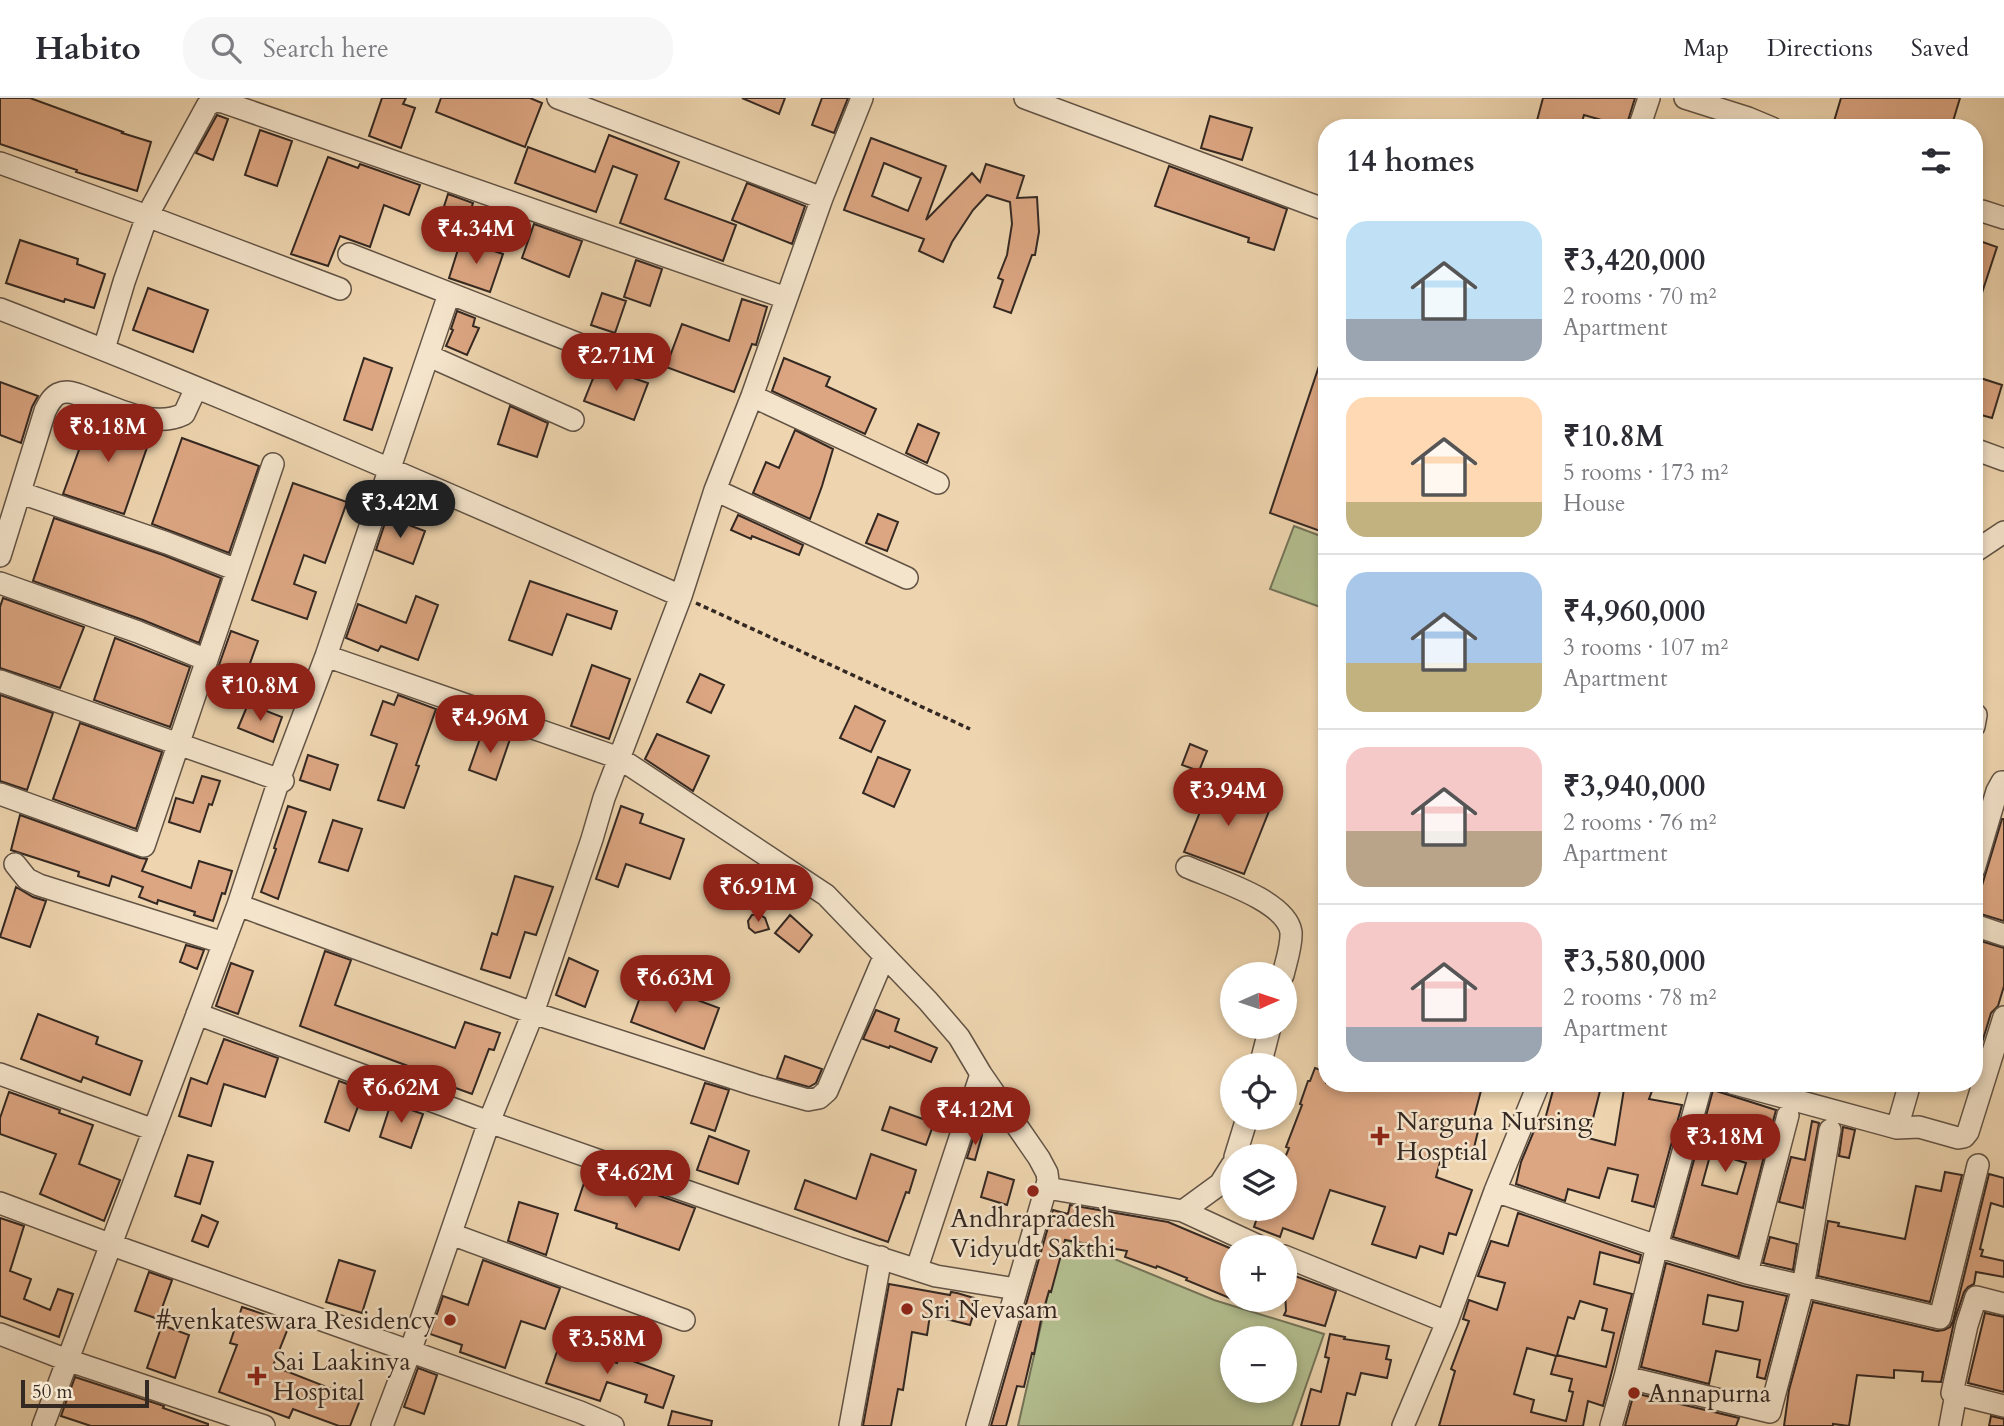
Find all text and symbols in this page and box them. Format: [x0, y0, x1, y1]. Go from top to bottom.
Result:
search box [183, 17, 673, 80]
text: Habito [35, 26, 141, 71]
icon: search [207, 29, 245, 67]
text: Search here [263, 31, 389, 66]
text: Map [1683, 32, 1729, 65]
text: Directions [1767, 32, 1873, 65]
text: Saved [1911, 32, 1969, 65]
text: 14 homes [1346, 141, 1475, 182]
icon: filters [1917, 142, 1955, 180]
pin: ₹4.34M [419, 206, 533, 266]
text: ₹4.34M [437, 213, 515, 244]
text: ₹3,420,000 [1563, 240, 1705, 281]
icon: home [1402, 249, 1486, 333]
text: 2 rooms · 70 m² [1563, 281, 1716, 312]
text: Apartment [1563, 312, 1667, 343]
pin: ₹2.71M [559, 334, 673, 393]
text: ₹2.71M [577, 340, 655, 371]
pin: ₹8.18M [51, 404, 165, 464]
text: ₹8.18M [69, 411, 147, 442]
text: ₹10.8M [1563, 416, 1664, 457]
icon: home [1402, 425, 1486, 509]
text: 5 rooms · 173 m² [1563, 457, 1728, 488]
pin: ₹3.42M [343, 480, 457, 540]
text: ₹3.42M [361, 487, 439, 518]
text: House [1563, 488, 1625, 519]
text: ₹4,960,000 [1563, 591, 1705, 632]
icon: home [1402, 600, 1486, 684]
text: 3 rooms · 107 m² [1563, 632, 1728, 663]
text: Apartment [1563, 663, 1667, 694]
pin: ₹10.8M [203, 664, 317, 723]
text: ₹10.8M [221, 670, 299, 701]
pin: ₹4.96M [433, 696, 547, 755]
text: ₹4.96M [451, 702, 529, 733]
text: ₹3,940,000 [1563, 766, 1705, 807]
pin: ₹3.94M [1171, 768, 1285, 828]
text: ₹3.94M [1189, 775, 1267, 806]
icon: home [1402, 775, 1486, 859]
text: 2 rooms · 76 m² [1563, 807, 1716, 838]
text: Apartment [1563, 838, 1667, 869]
pin: ₹6.91M [701, 864, 815, 924]
text: ₹6.91M [719, 871, 797, 902]
text: ₹3,580,000 [1563, 941, 1705, 982]
icon: home [1402, 950, 1486, 1034]
pin: ₹6.63M [618, 956, 732, 1015]
text: ₹6.63M [636, 962, 714, 993]
north arrow [1220, 962, 1297, 1040]
map controls [1220, 962, 1297, 1403]
text: 2 rooms · 78 m² [1563, 982, 1716, 1013]
text: Apartment [1563, 1013, 1667, 1044]
button: locate [1220, 1053, 1297, 1130]
pin: ₹6.62M [344, 1066, 458, 1125]
text: ₹6.62M [362, 1072, 440, 1103]
pin: ₹4.12M [918, 1088, 1032, 1147]
text: ₹4.12M [936, 1094, 1014, 1125]
place label: Narguna Nursing Hosptial [1396, 1104, 1592, 1169]
pin: ₹3.18M [1668, 1114, 1782, 1174]
text: ₹3.18M [1686, 1121, 1764, 1152]
marker: Narguna Nursing Hosptial [1370, 1126, 1390, 1146]
button: layers [1220, 1144, 1297, 1221]
pin: ₹4.62M [578, 1150, 692, 1210]
text: ₹4.62M [596, 1157, 674, 1188]
marker: Andhrapradesh Vidyudt Sakthi [1025, 1183, 1041, 1199]
place label: Andhrapradesh Vidyudt Sakthi [950, 1201, 1116, 1266]
button: + [1220, 1235, 1297, 1312]
place label: Sri Nevasam [921, 1292, 1058, 1327]
marker: Sri Nevasam [899, 1301, 915, 1317]
place label: #venkateswara Residency [156, 1303, 436, 1338]
marker: #venkateswara Residency [442, 1312, 458, 1328]
pin: ₹3.58M [550, 1316, 664, 1376]
text: ₹3.58M [568, 1323, 646, 1354]
button: − [1220, 1326, 1297, 1403]
place label: Sai Laakinya Hospital [273, 1344, 411, 1409]
marker: Sai Laakinya Hospital [247, 1366, 267, 1386]
place label: Annapurna [1648, 1376, 1771, 1411]
scale bar [21, 1377, 149, 1409]
text: 50 m [32, 1379, 73, 1405]
marker: Annapurna [1626, 1385, 1642, 1401]

